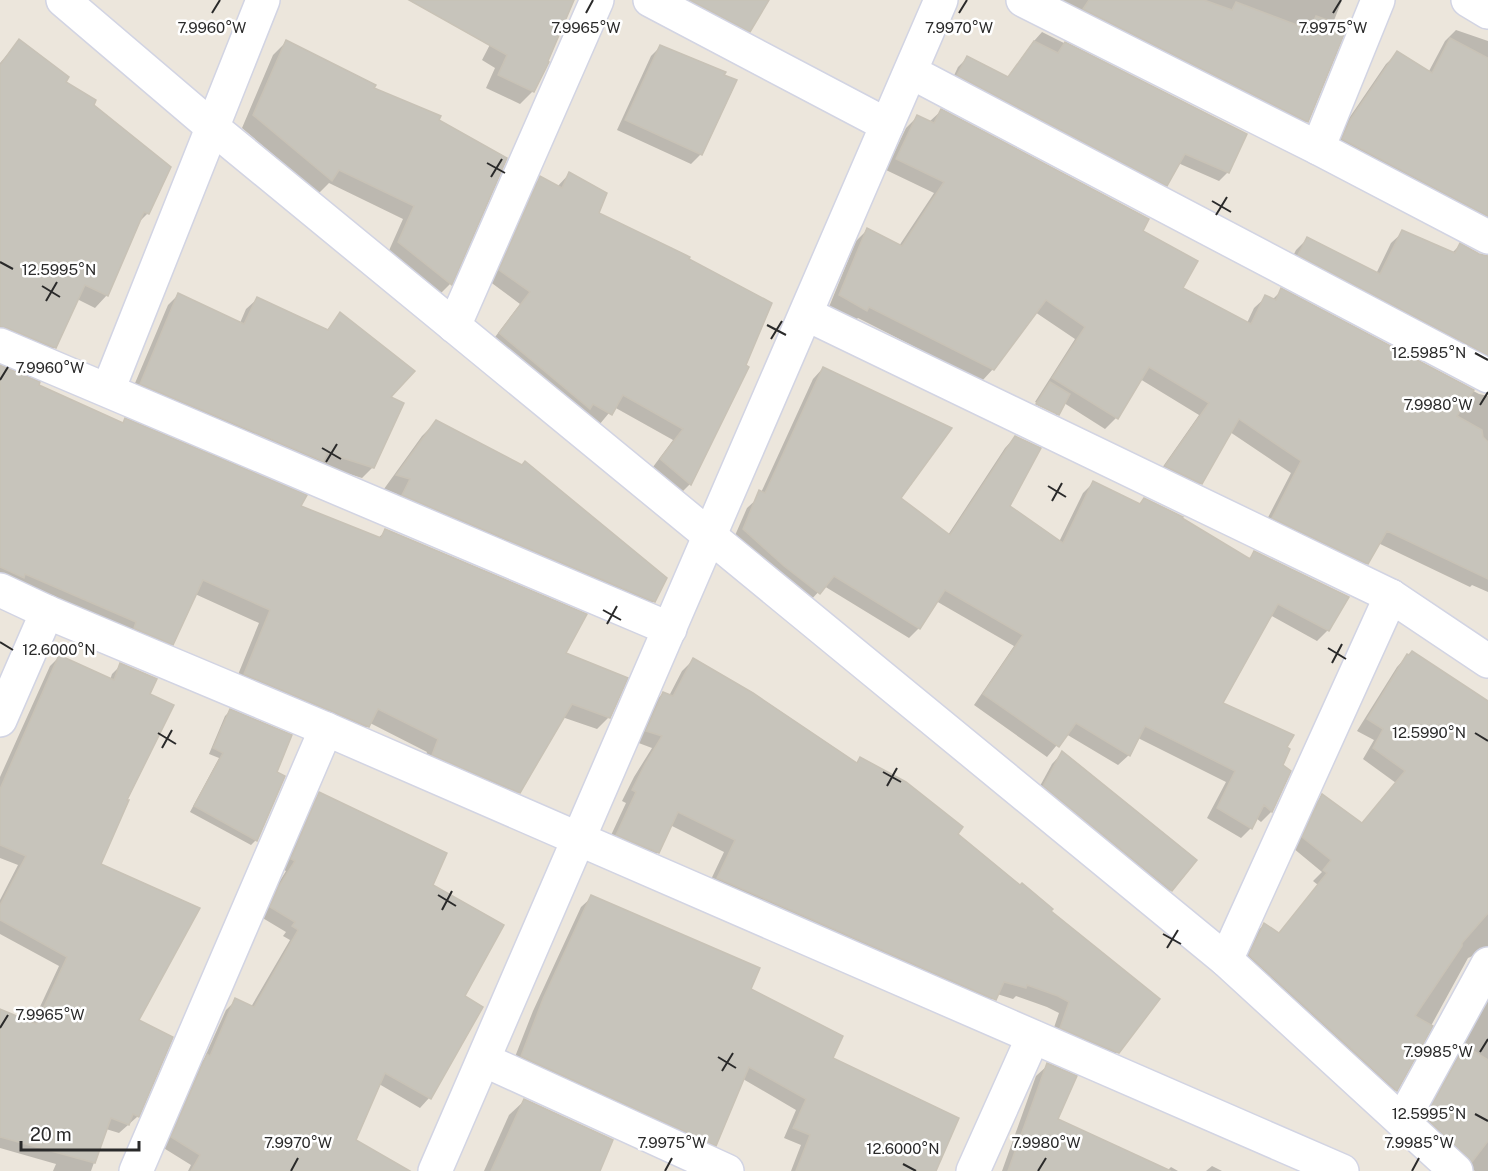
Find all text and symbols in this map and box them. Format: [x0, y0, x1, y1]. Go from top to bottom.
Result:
text: 7.9960°W [178, 19, 246, 36]
text: 7.9965°W [551, 19, 621, 36]
text: 7.9970°W [925, 19, 993, 36]
text: 7.9975°W [1299, 19, 1367, 36]
text: 12.5995°N [22, 261, 96, 278]
text: 12.5985°N [1392, 344, 1466, 361]
text: 7.9960°W [16, 359, 84, 376]
text: 7.9980°W [1403, 396, 1473, 413]
text: 12.6000°N [22, 641, 96, 658]
text: 12.5990°N [1392, 724, 1466, 741]
text: 7.9965°W [15, 1006, 85, 1023]
text: 7.9985°W [1403, 1043, 1473, 1060]
text: 12.5995°N [1392, 1105, 1466, 1122]
scale bar [21, 1114, 140, 1152]
text: 20 m [30, 1124, 72, 1145]
text: 7.9970°W [264, 1134, 332, 1151]
text: 7.9975°W [638, 1134, 706, 1151]
text: 7.9980°W [1011, 1134, 1081, 1151]
text: 7.9985°W [1384, 1134, 1454, 1151]
text: 12.6000°N [866, 1140, 940, 1157]

